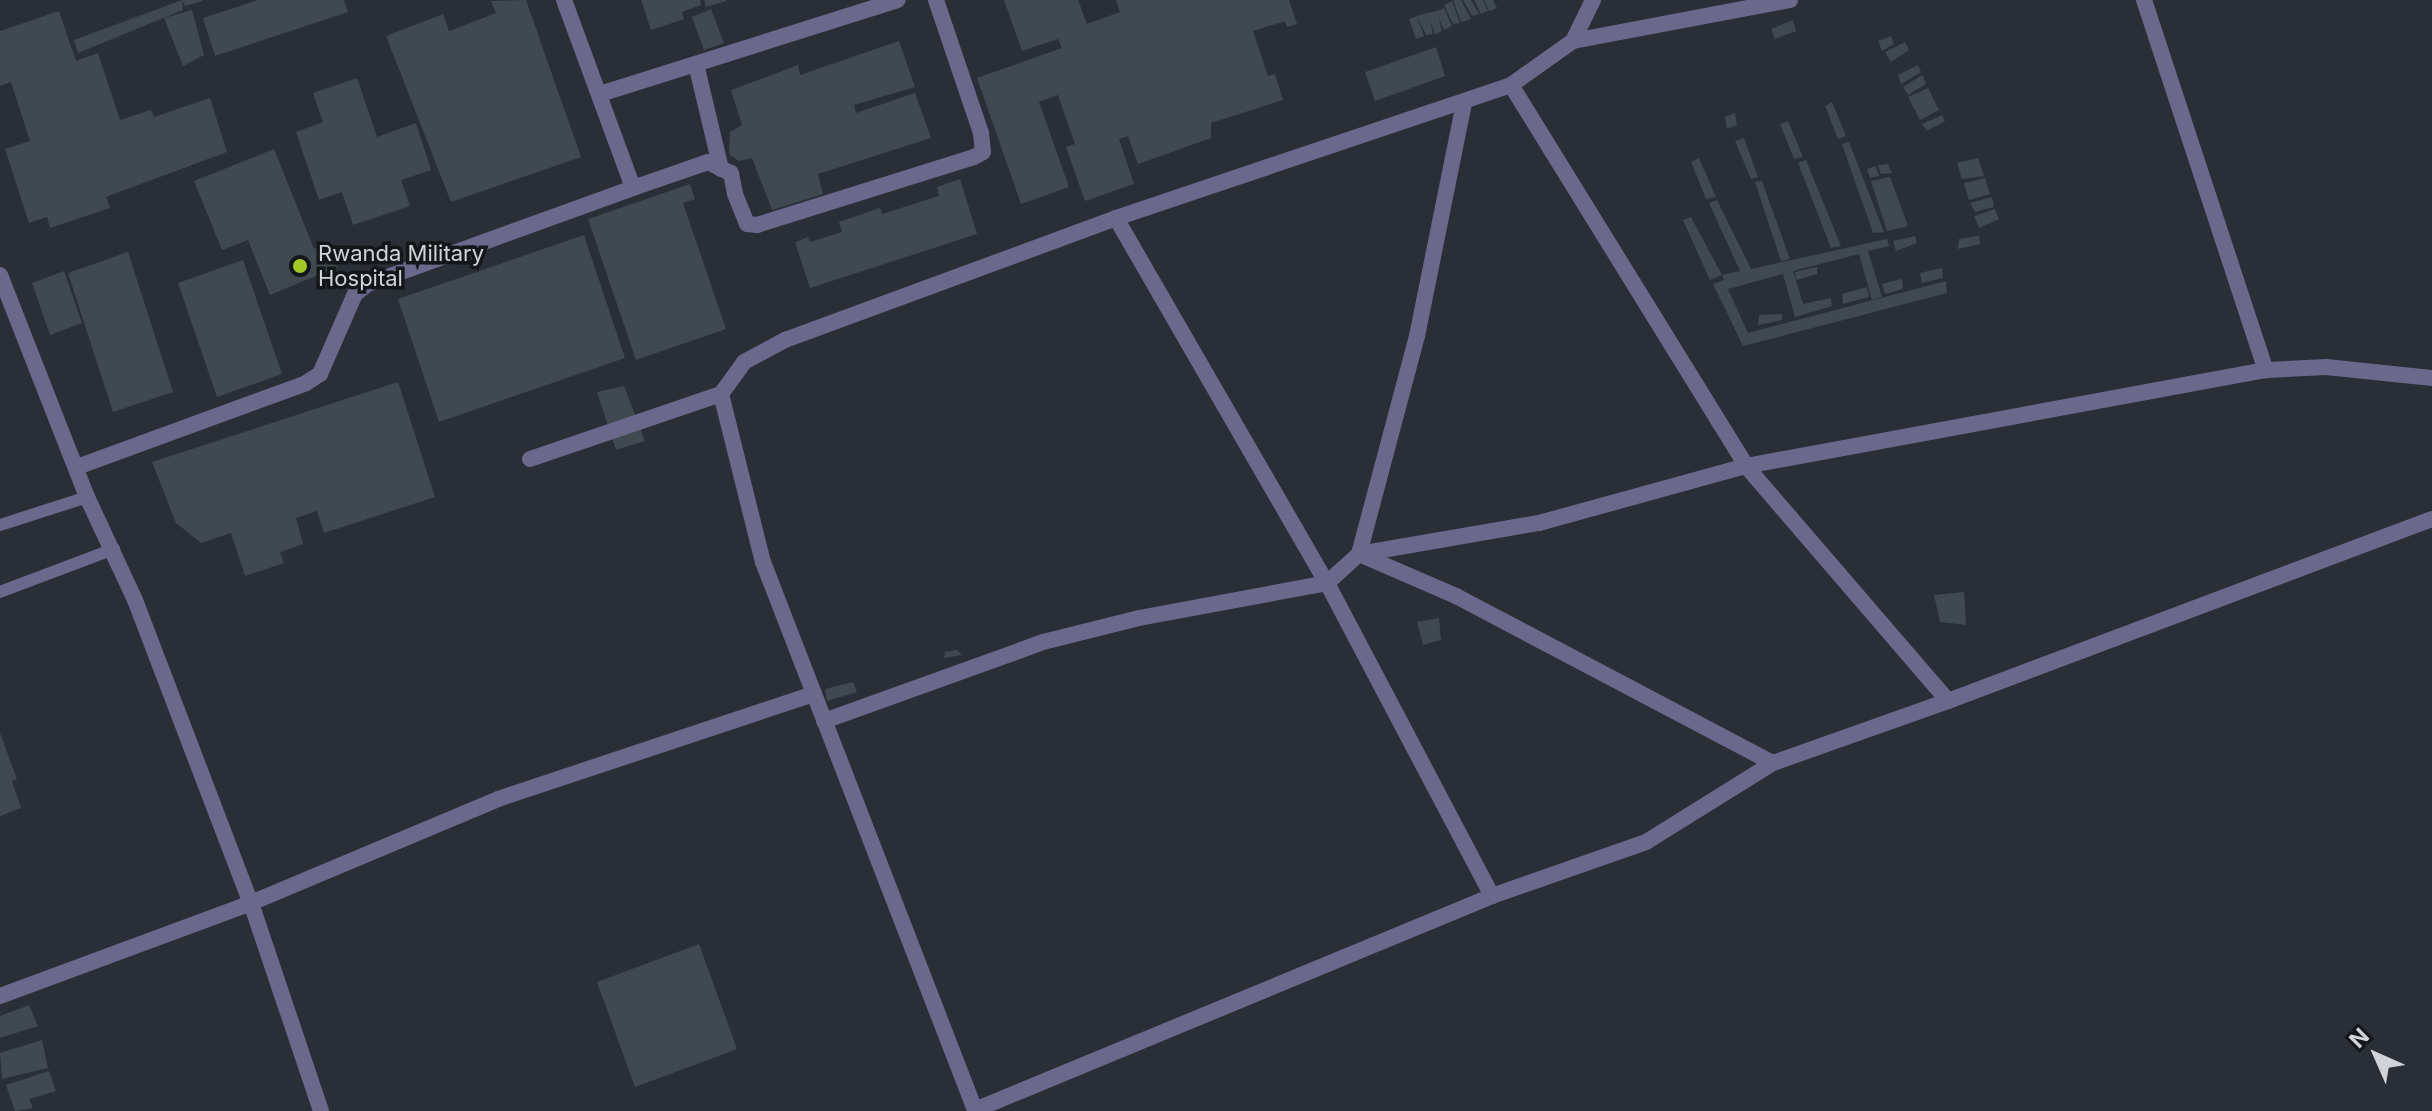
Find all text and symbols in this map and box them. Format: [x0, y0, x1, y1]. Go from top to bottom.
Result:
place label: Rwanda Military Hospital [318, 240, 484, 292]
marker: Rwanda Military Hospital [289, 255, 311, 277]
north arrow [2336, 1015, 2416, 1095]
text: N [2344, 1023, 2374, 1053]

